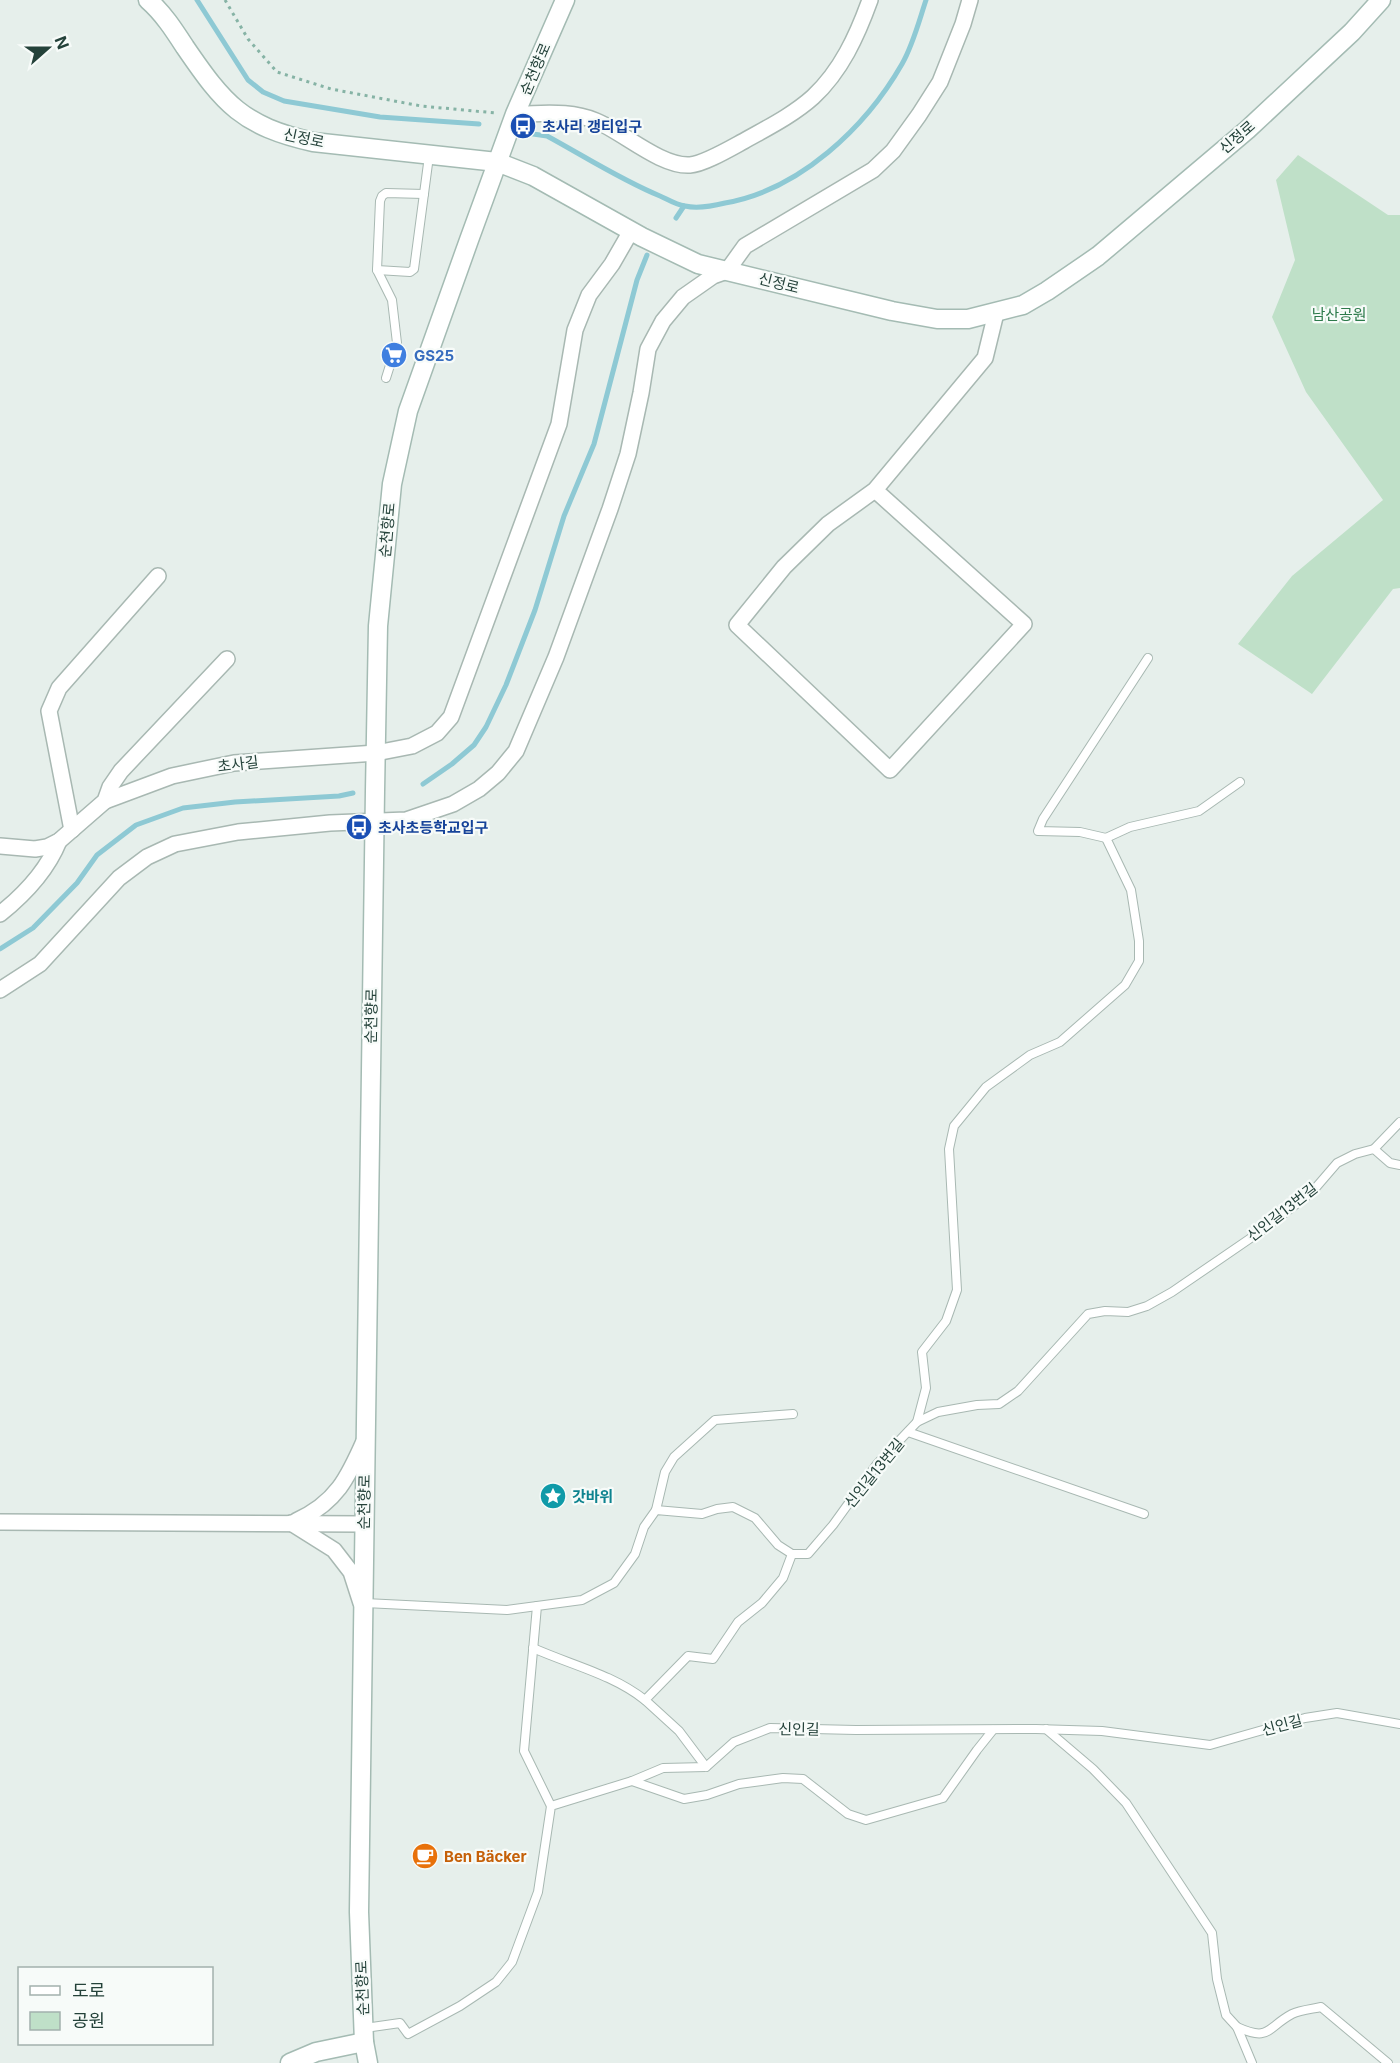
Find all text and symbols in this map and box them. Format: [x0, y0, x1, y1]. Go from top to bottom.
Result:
north arrow [18, 18, 78, 78]
text: N [50, 33, 74, 52]
street label: 순천향로 [515, 40, 555, 98]
bus stop icon: 초사리 갱티입구 [508, 111, 538, 141]
street label: 신정로 [1215, 116, 1259, 158]
place label: 초사리 갱티입구 [542, 117, 642, 136]
street label: 신정로 [282, 124, 326, 152]
street label: 신정로 [757, 269, 801, 297]
park label: 남산공원 [1311, 305, 1367, 324]
supermarket icon: GS25 [379, 340, 409, 370]
place label: GS25 [414, 346, 454, 365]
street label: 순천향로 [375, 502, 399, 558]
street label: 초사길 [216, 752, 260, 776]
bus stop icon: 초사초등학교입구 [344, 812, 374, 842]
place label: 초사초등학교입구 [378, 818, 489, 837]
street label: 순천향로 [361, 988, 381, 1044]
street label: 신인길13번길 [1243, 1179, 1321, 1245]
street label: 신인길13번길 [840, 1434, 908, 1512]
street label: 순천향로 [354, 1474, 374, 1530]
place icon: 갓바위 [538, 1481, 568, 1511]
place label: 갓바위 [572, 1487, 613, 1506]
street label: 신인길 [1260, 1710, 1304, 1740]
street label: 신인길 [778, 1719, 820, 1739]
cafe icon: Ben Bäcker [410, 1841, 440, 1871]
place label: Ben Bäcker [444, 1847, 527, 1866]
street label: 순천향로 [352, 1960, 372, 2016]
legend [18, 1967, 213, 2045]
text: 도로 [72, 1980, 105, 2001]
text: 공원 [72, 2010, 105, 2031]

